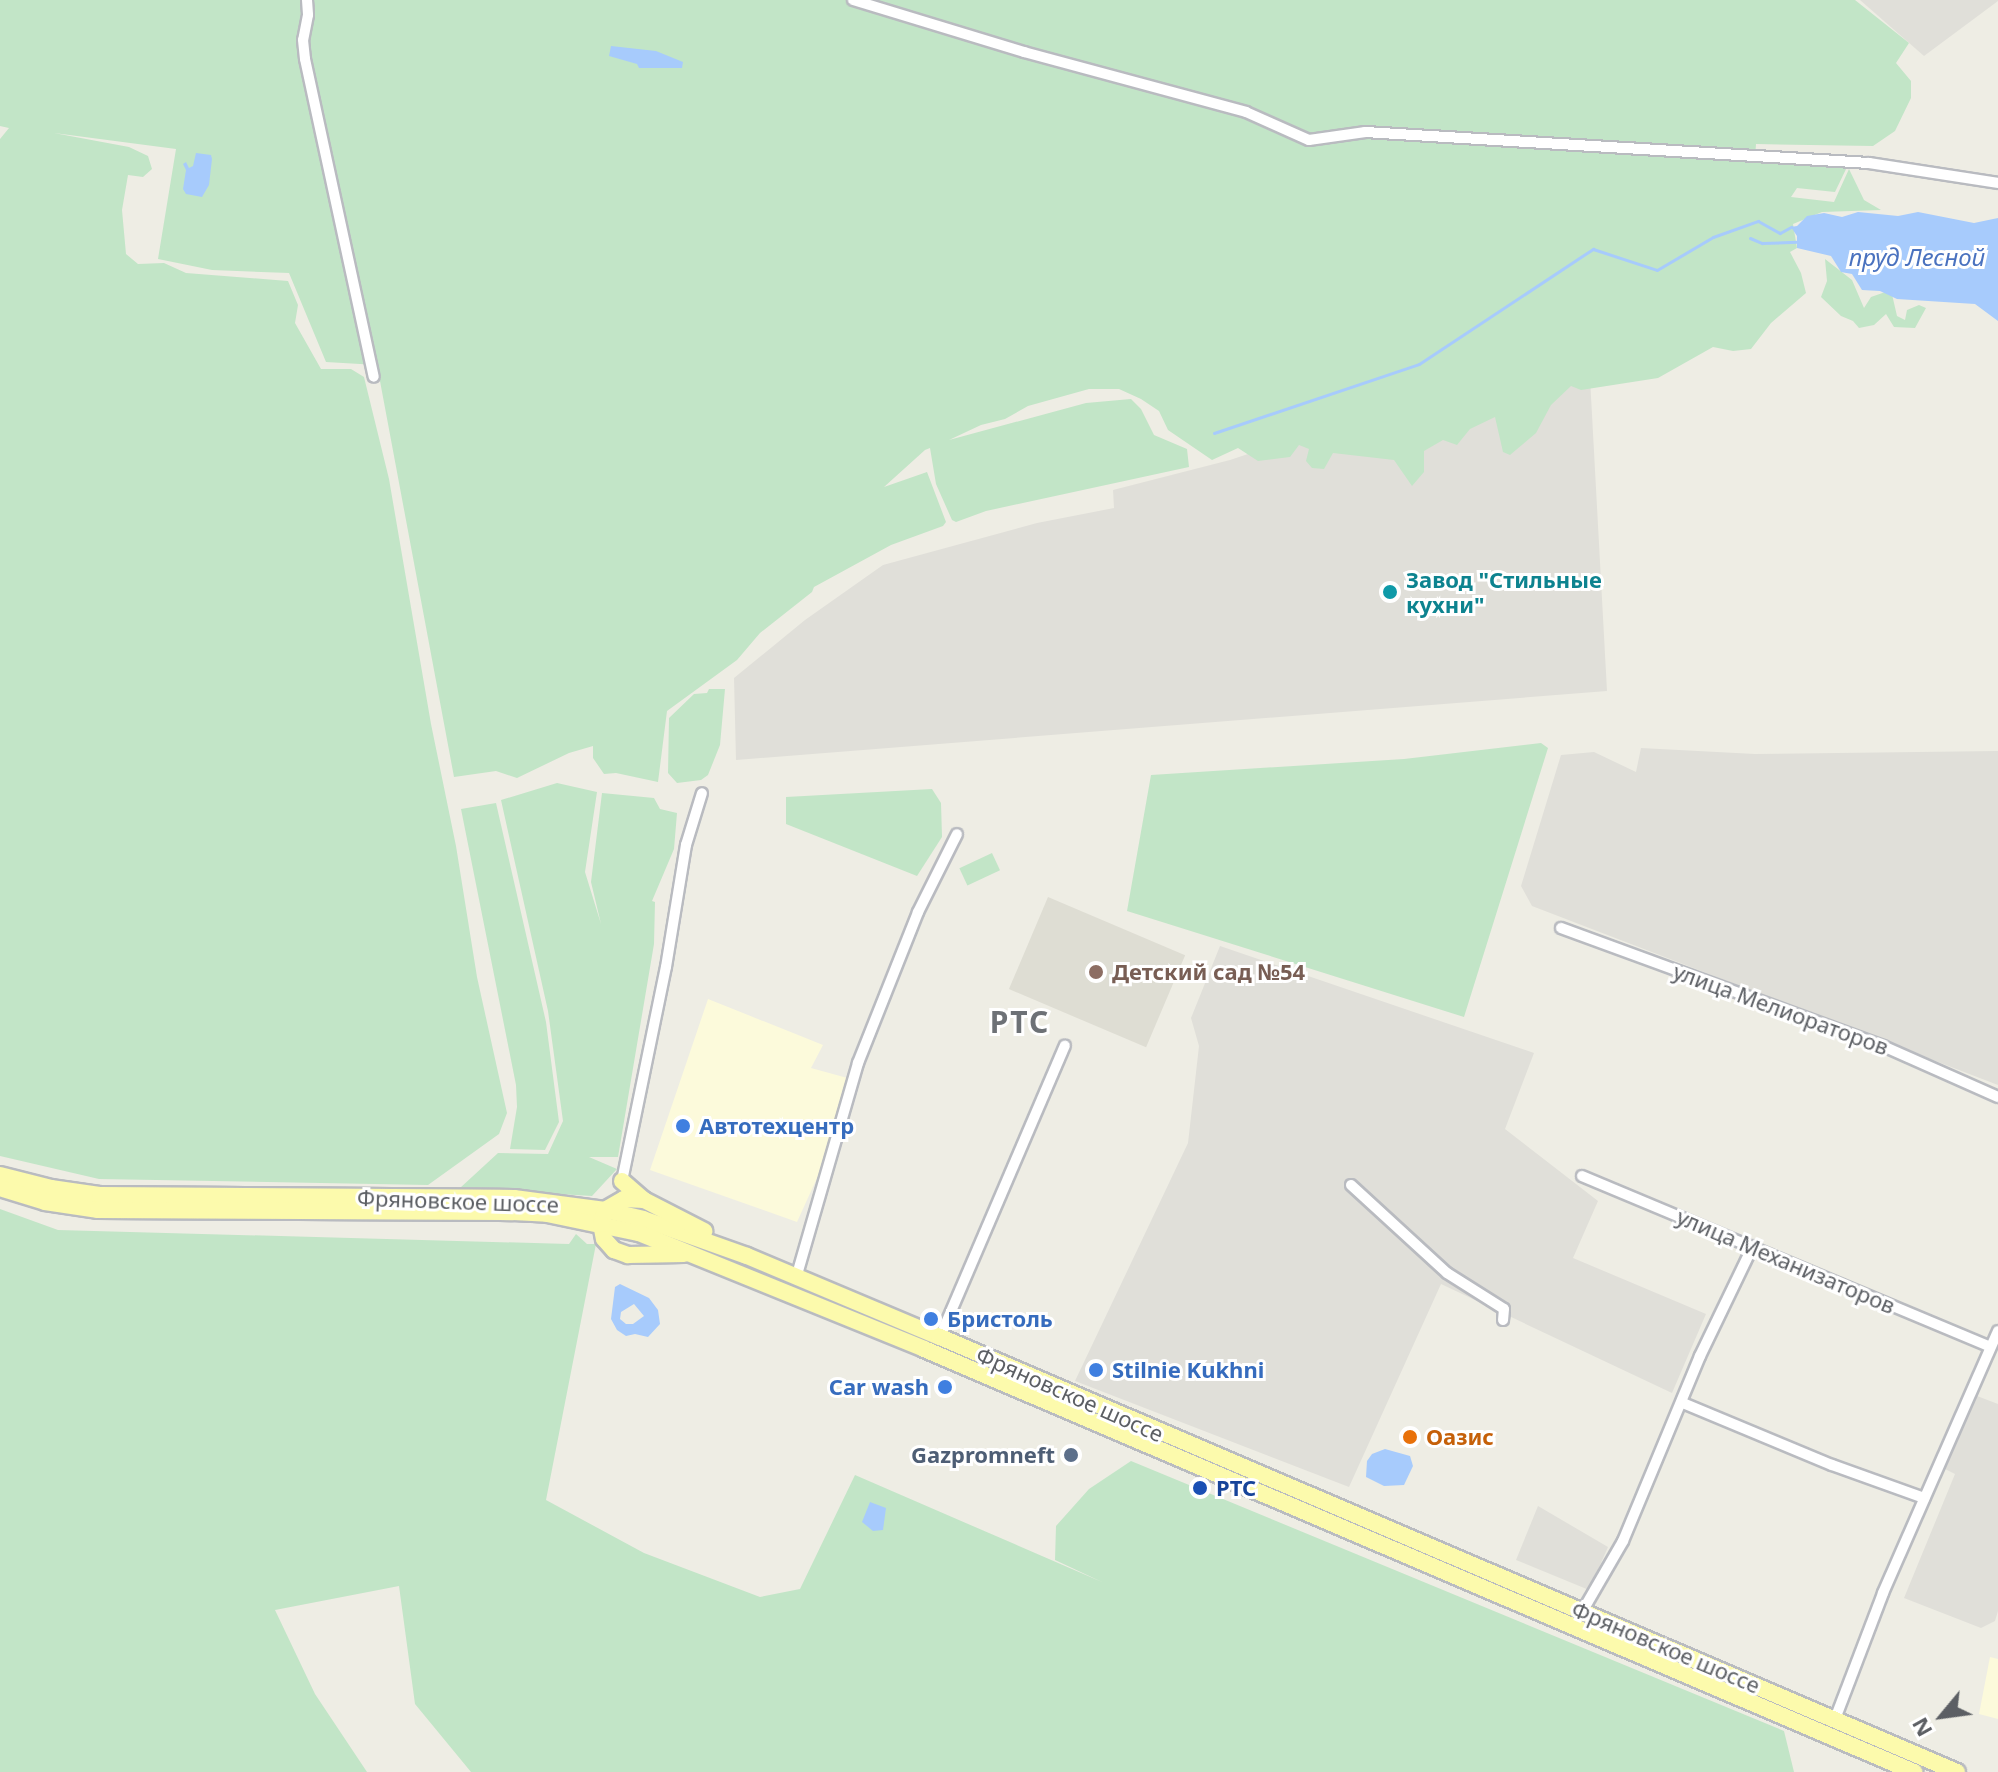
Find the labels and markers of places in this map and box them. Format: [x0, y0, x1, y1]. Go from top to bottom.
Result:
place label: Завод "Стильные кухни" [1406, 566, 1602, 618]
marker: Завод "Стильные кухни" [1381, 583, 1399, 601]
place label: Детский сад №54 [1112, 959, 1305, 985]
marker: Детский сад №54 [1087, 963, 1105, 981]
place label: Автотехцентр [699, 1113, 854, 1139]
marker: Автотехцентр [674, 1117, 692, 1135]
place label: Бристоль [947, 1306, 1053, 1332]
marker: Бристоль [922, 1310, 940, 1328]
place label: Stilnie Kukhni [1112, 1357, 1264, 1383]
marker: Stilnie Kukhni [1087, 1361, 1105, 1379]
place label: Car wash [829, 1374, 929, 1400]
marker: Car wash [936, 1378, 954, 1396]
place label: Оазис [1426, 1424, 1494, 1450]
marker: Оазис [1401, 1428, 1419, 1446]
place label: Gazpromneft [911, 1442, 1055, 1468]
marker: Gazpromneft [1062, 1446, 1080, 1464]
place label: РТС [1216, 1475, 1256, 1501]
marker: РТС [1191, 1479, 1209, 1497]

